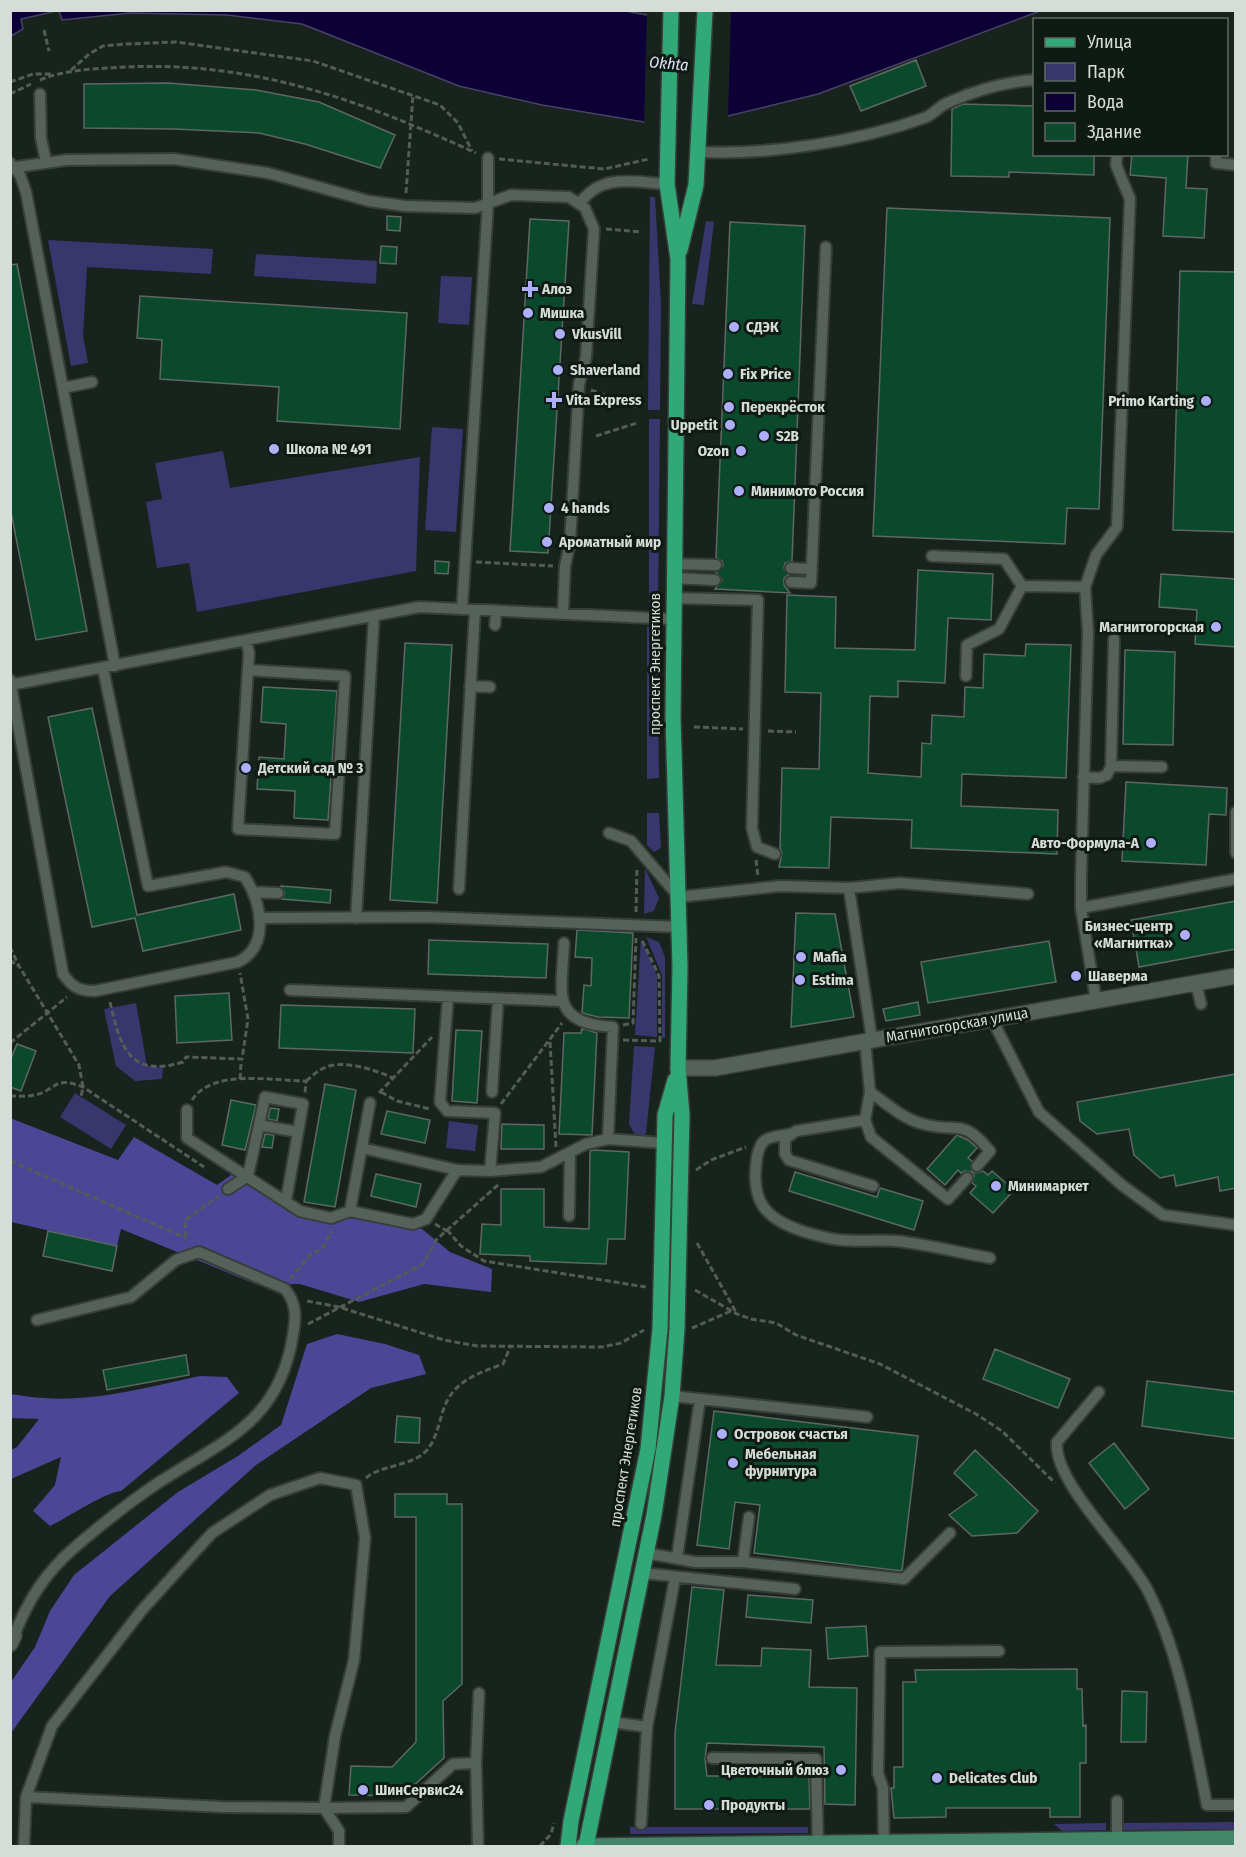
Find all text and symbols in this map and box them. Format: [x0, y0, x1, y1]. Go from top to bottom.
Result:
legend [1033, 18, 1228, 156]
text: Улица [1086, 31, 1132, 53]
water label: Okhta [648, 52, 689, 75]
text: Парк [1087, 61, 1125, 83]
text: Вода [1087, 91, 1124, 113]
text: Здание [1087, 121, 1142, 143]
place label: Алоэ [541, 280, 573, 298]
marker: Алоэ [523, 282, 537, 296]
place label: Мишка [540, 304, 585, 322]
marker: Мишка [521, 306, 535, 320]
place label: СДЭК [746, 318, 779, 336]
marker: СДЭК [727, 320, 741, 334]
place label: VkusVill [571, 325, 623, 343]
marker: VkusVill [553, 327, 567, 341]
place label: Shaverland [570, 361, 640, 379]
marker: Shaverland [551, 363, 565, 377]
place label: Fix Price [740, 365, 792, 383]
marker: Fix Price [721, 367, 735, 381]
place label: Vita Express [565, 391, 642, 409]
place label: Primo Karting [1108, 392, 1195, 410]
marker: Vita Express [547, 393, 561, 407]
marker: Primo Karting [1199, 394, 1213, 408]
place label: Перекрёсток [741, 398, 825, 416]
marker: Перекрёсток [722, 400, 736, 414]
place label: Uppetit [671, 416, 719, 434]
marker: Uppetit [723, 418, 737, 432]
place label: S2B [776, 427, 800, 445]
marker: S2B [757, 429, 771, 443]
place label: Школа № 491 [286, 440, 372, 458]
marker: Школа № 491 [267, 442, 281, 456]
place label: Ozon [698, 442, 729, 460]
marker: Ozon [734, 444, 748, 458]
place label: Минимото Россия [751, 482, 864, 500]
marker: Минимото Россия [732, 484, 746, 498]
place label: 4 hands [561, 499, 610, 517]
marker: 4 hands [542, 501, 556, 515]
place label: Ароматный мир [558, 533, 661, 551]
marker: Ароматный мир [540, 535, 554, 549]
street label: проспект Энергетиков [646, 593, 664, 735]
place label: Магнитогорская [1099, 618, 1204, 636]
marker: Магнитогорская [1209, 620, 1223, 634]
place label: Детский сад № 3 [257, 759, 363, 777]
marker: Детский сад № 3 [239, 761, 253, 775]
place label: Авто-Формула-А [1030, 834, 1140, 852]
marker: Авто-Формула-А [1144, 836, 1158, 850]
place label: Бизнес-центр «Магнитка» [1085, 917, 1173, 952]
marker: Бизнес-центр «Магнитка» [1178, 928, 1192, 942]
place label: Mafia [813, 948, 847, 966]
marker: Mafia [794, 950, 808, 964]
place label: Шаверма [1088, 967, 1148, 985]
marker: Шаверма [1069, 969, 1083, 983]
place label: Estima [812, 971, 854, 989]
marker: Estima [793, 973, 807, 987]
street label: Магнитогорская улица [885, 1004, 1029, 1046]
place label: Минимаркет [1008, 1177, 1089, 1195]
marker: Минимаркет [989, 1179, 1003, 1193]
street label: проспект Энергетиков [606, 1386, 646, 1528]
place label: Островок счастья [734, 1425, 848, 1443]
marker: Островок счастья [715, 1427, 729, 1441]
place label: Мебельная фурнитура [745, 1445, 817, 1480]
marker: Мебельная фурнитура [726, 1456, 740, 1470]
place label: Цветочный блюз [721, 1761, 829, 1779]
marker: Цветочный блюз [834, 1763, 848, 1777]
place label: Delicates Club [949, 1769, 1037, 1787]
marker: Delicates Club [930, 1771, 944, 1785]
place label: ШинCервис24 [375, 1781, 464, 1799]
marker: ШинCервис24 [356, 1783, 370, 1797]
place label: Продукты [721, 1796, 785, 1814]
marker: Продукты [702, 1798, 716, 1812]

